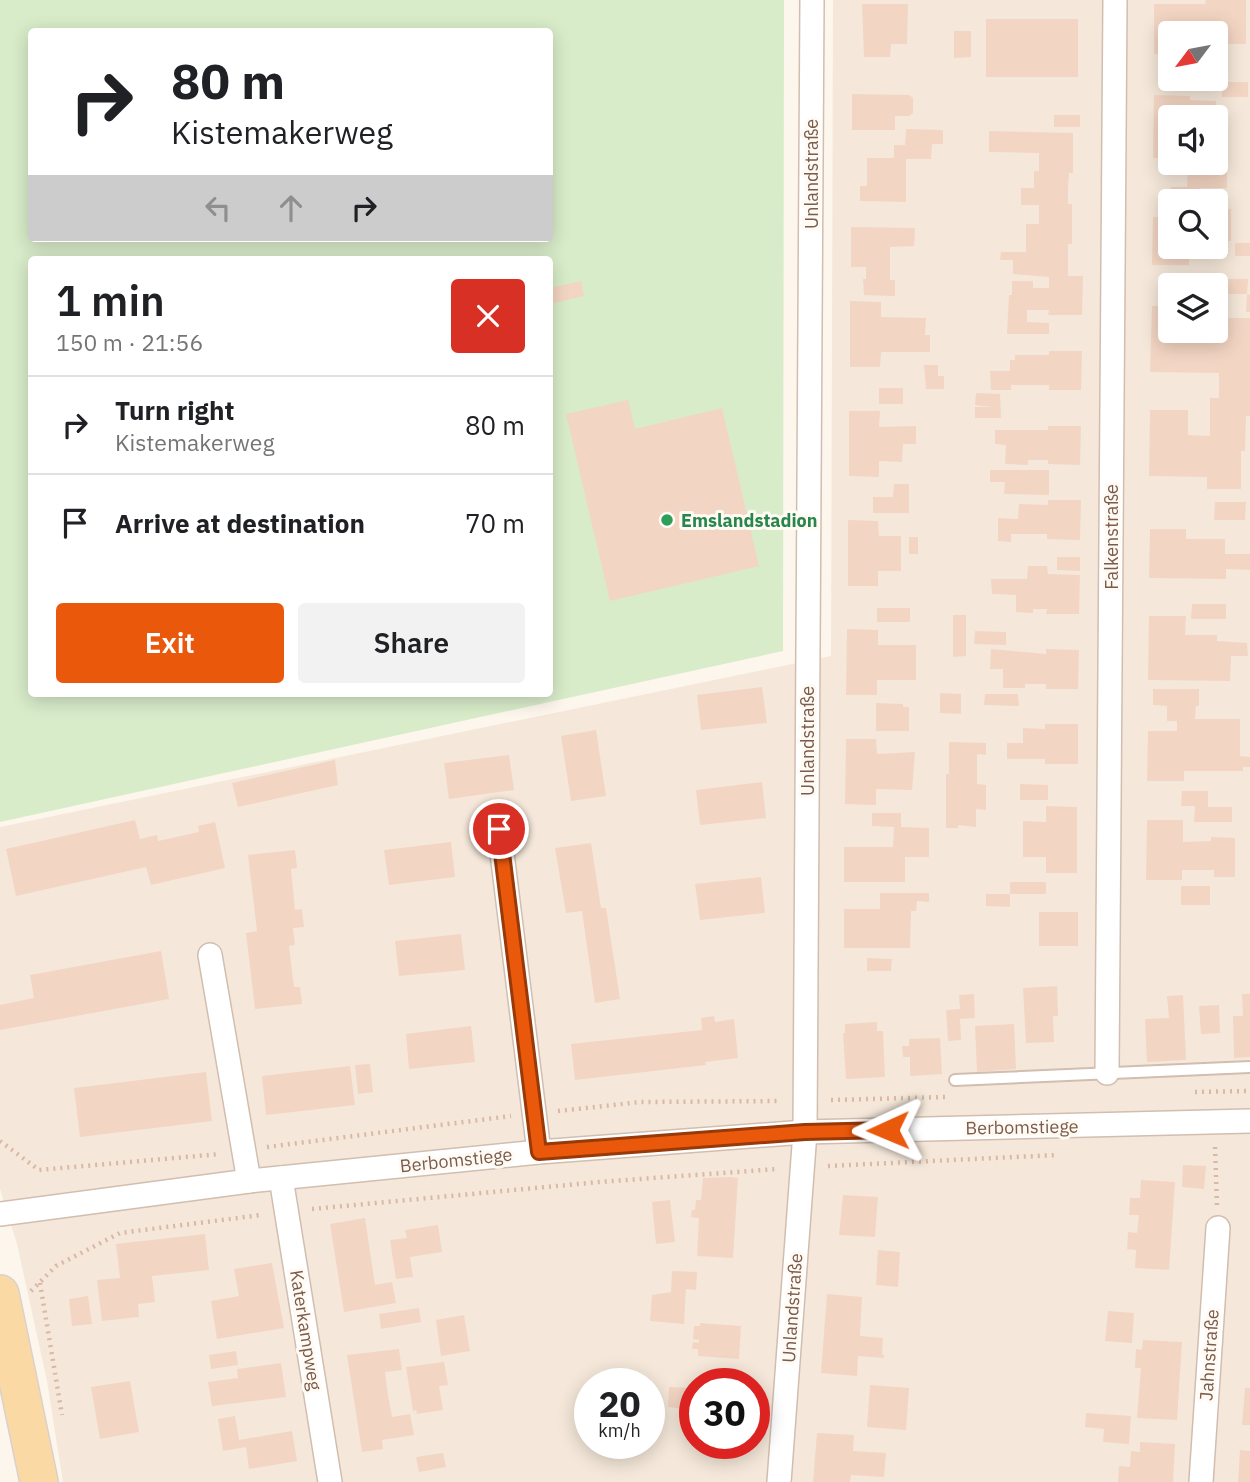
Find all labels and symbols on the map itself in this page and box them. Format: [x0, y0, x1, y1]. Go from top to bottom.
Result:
north arrow [1158, 21, 1228, 91]
street label: Unlandstraße [800, 119, 823, 229]
street label: Falkenstraße [1100, 484, 1123, 590]
place label: Emslandstadion [681, 509, 818, 532]
marker: Emslandstadion [659, 512, 675, 528]
street label: Unlandstraße [796, 686, 819, 796]
pin [469, 799, 529, 859]
position arrow [851, 1093, 925, 1167]
street label: Berbomstiege [965, 1115, 1079, 1139]
street label: Berbomstiege [399, 1143, 514, 1177]
street label: Unlandstraße [777, 1252, 807, 1364]
street label: Katerkampweg [285, 1268, 327, 1392]
street label: Jahnstraße [1194, 1308, 1224, 1402]
speed limit sign: 30 [679, 1368, 770, 1459]

